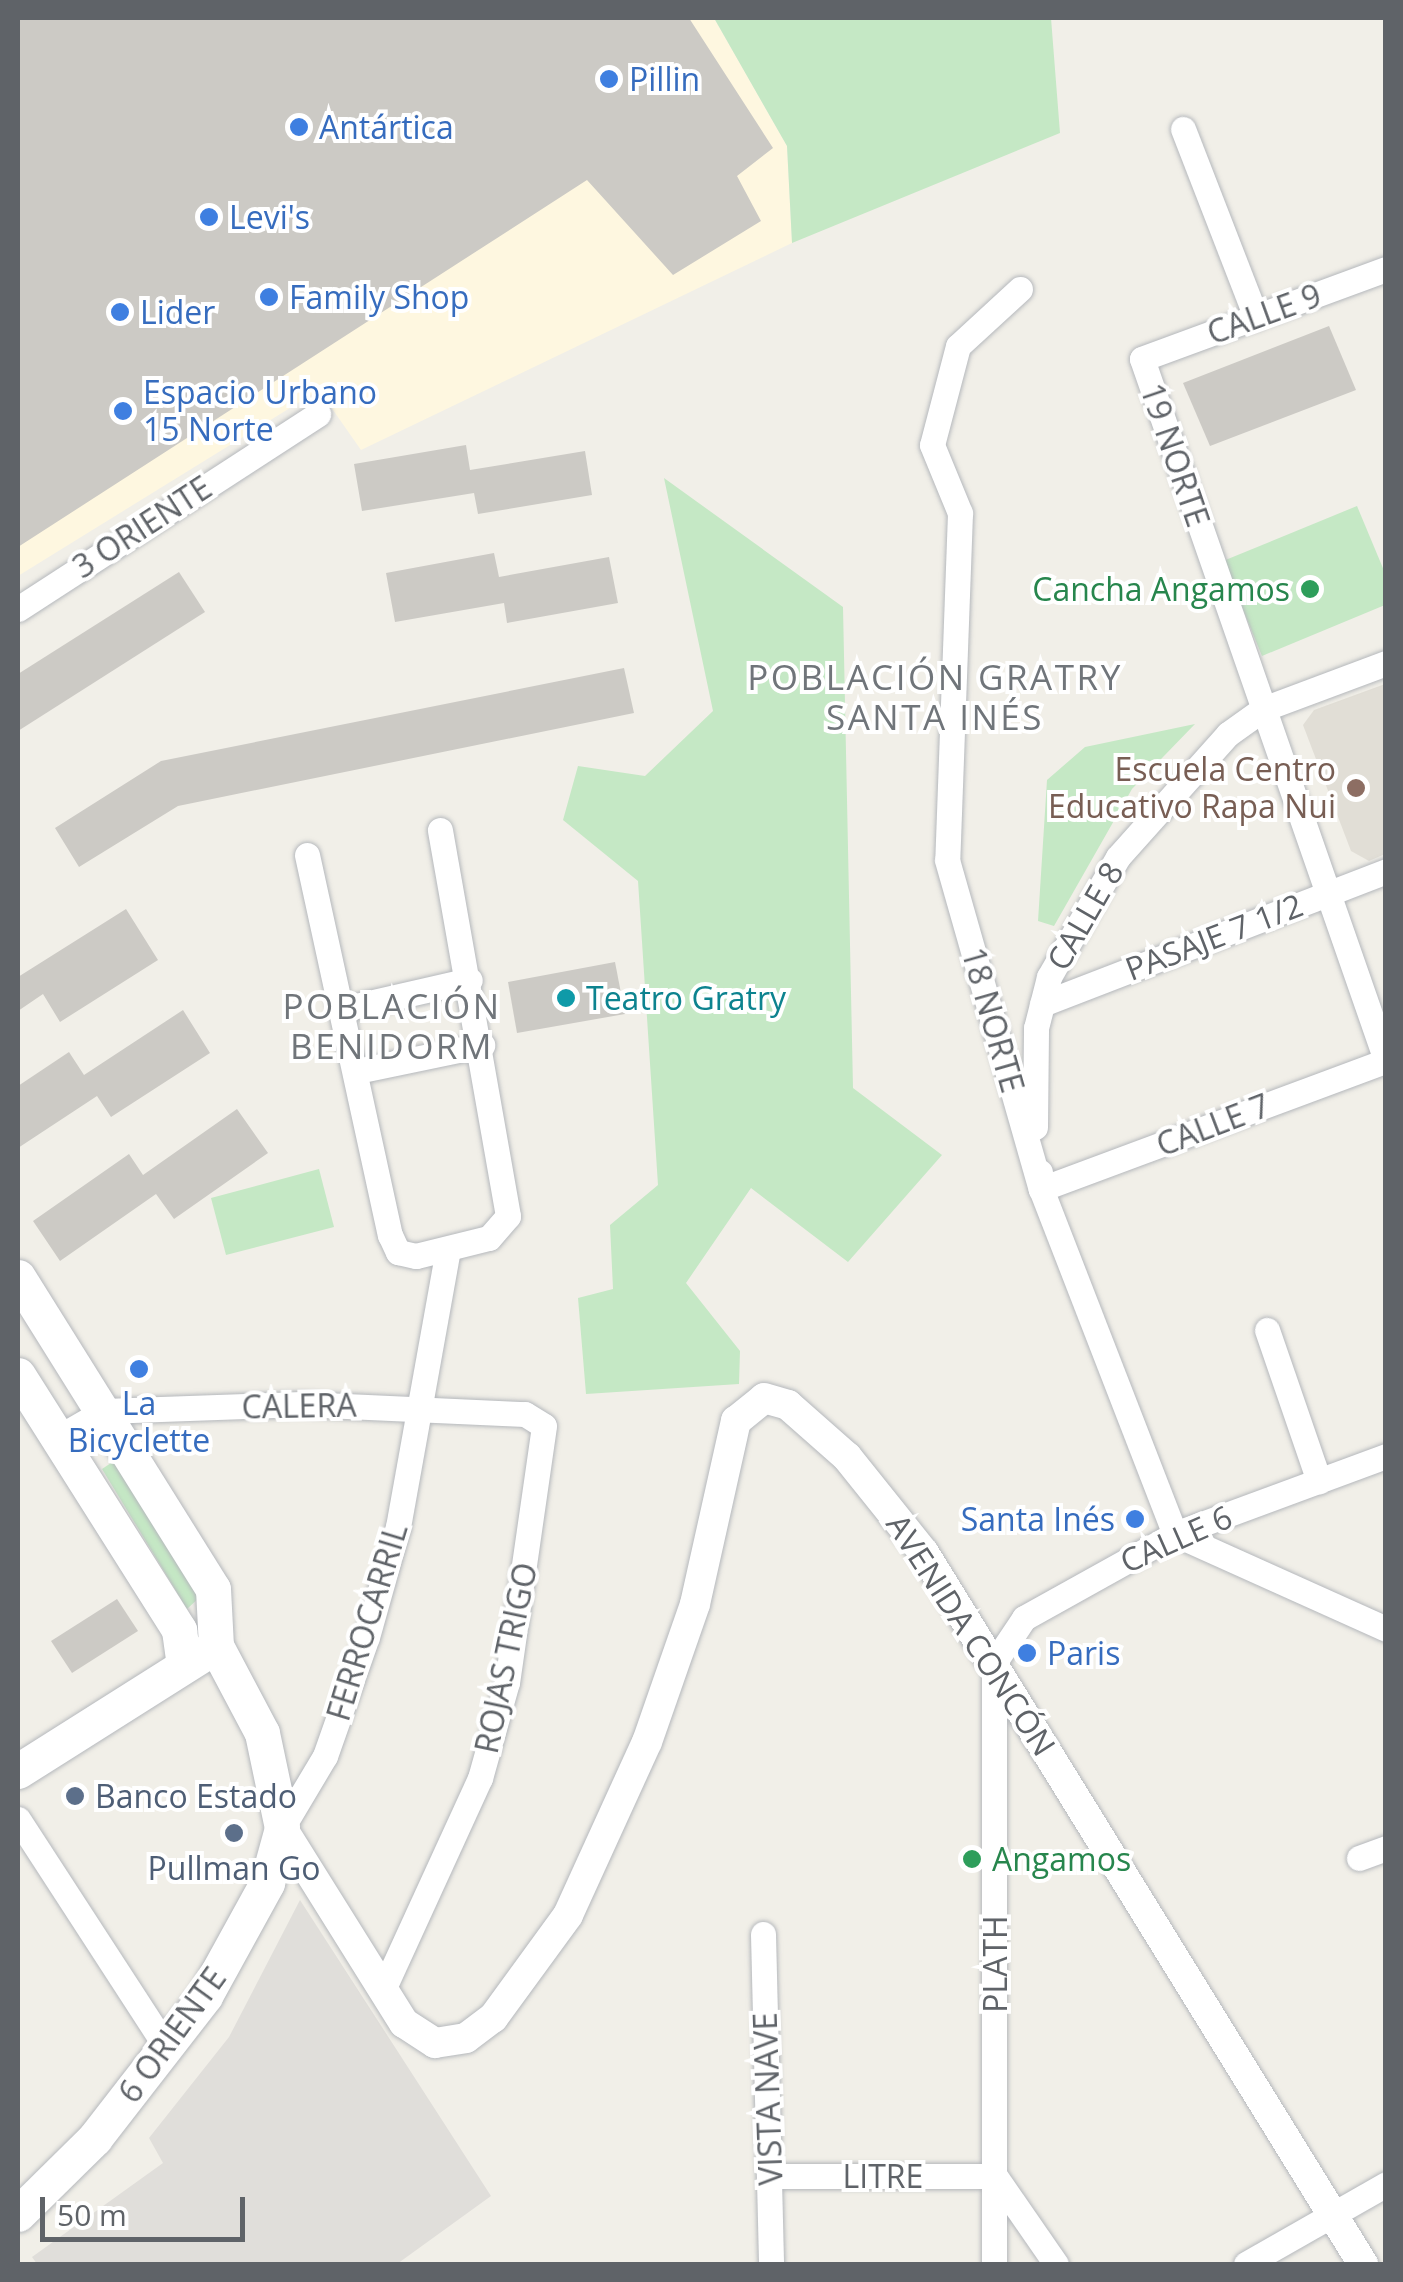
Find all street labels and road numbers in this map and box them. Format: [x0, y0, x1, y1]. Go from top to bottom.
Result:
street label: CALLE 9 [1202, 276, 1326, 352]
street label: 19 NORTE [1133, 378, 1217, 532]
street label: 3 ORIENTE [66, 468, 218, 586]
street label: CALLE 8 [1039, 855, 1131, 977]
street label: PASAJE 7 1/2 [1120, 886, 1308, 988]
street label: 18 NORTE [954, 943, 1032, 1097]
street label: CALLE 7 [1151, 1086, 1275, 1164]
street label: CALERA [241, 1386, 357, 1426]
street label: CALLE 6 [1114, 1497, 1238, 1581]
street label: AVENIDA CONCÓN [879, 1507, 1063, 1763]
street label: FERROCARRIL [319, 1519, 415, 1725]
street label: ROJAS TRIGO [467, 1559, 545, 1757]
street label: PLATH [976, 1915, 1014, 2013]
street label: 6 ORIENTE [110, 1960, 234, 2110]
street label: VISTA NAVE [746, 2012, 790, 2186]
street label: LITRE [843, 2157, 923, 2195]

